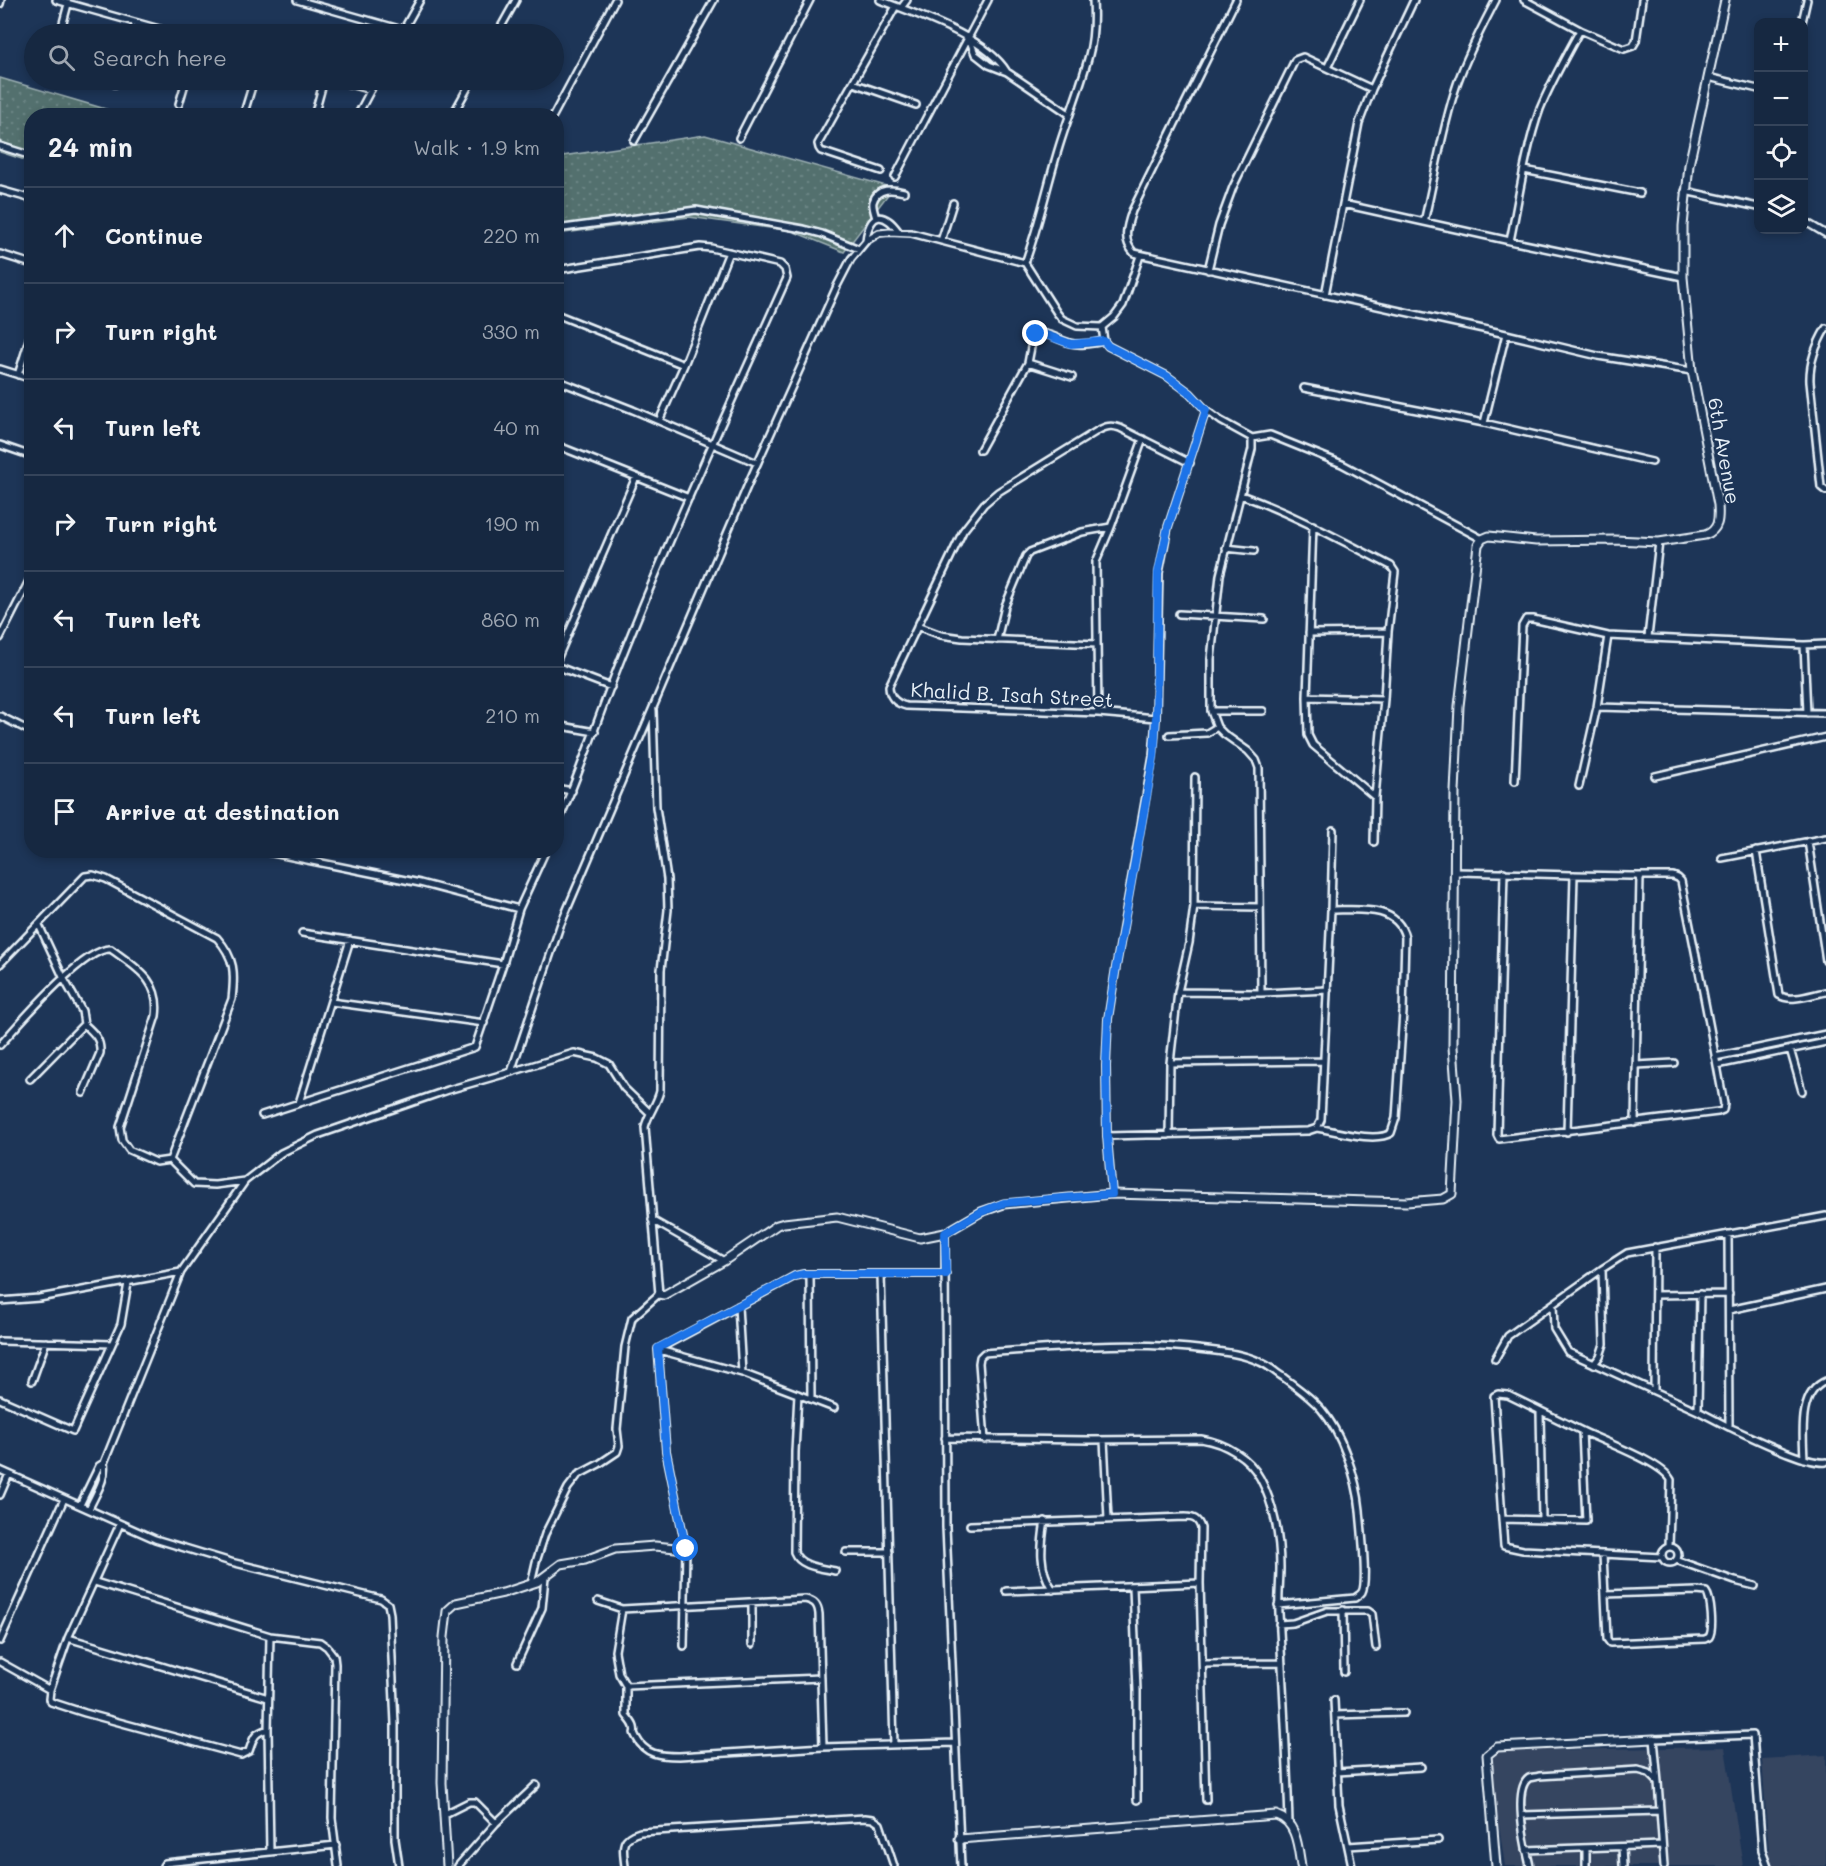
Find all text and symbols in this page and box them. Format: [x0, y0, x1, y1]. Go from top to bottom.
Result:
map controls [1754, 18, 1808, 234]
button: + [1754, 18, 1808, 72]
search box [24, 24, 564, 90]
icon: search [45, 41, 78, 74]
text: Search here [93, 43, 227, 72]
button: − [1754, 72, 1808, 126]
button: locate [1754, 126, 1808, 180]
text: 24 min [48, 130, 133, 164]
text: Walk · 1.9 km [413, 134, 540, 160]
button: layers [1754, 180, 1808, 234]
icon: ahead [48, 219, 81, 252]
text: Continue [105, 221, 203, 250]
text: 220 m [483, 222, 540, 248]
icon: right [48, 315, 81, 348]
text: Turn right [105, 317, 217, 346]
text: 330 m [482, 318, 540, 344]
route end [1022, 320, 1048, 346]
street label: 6th Avenue [1703, 396, 1747, 506]
icon: left [48, 411, 81, 444]
text: Turn left [105, 413, 201, 442]
text: 40 m [494, 414, 540, 440]
icon: right [48, 507, 81, 540]
text: Turn right [105, 509, 217, 538]
text: 190 m [485, 510, 540, 536]
icon: left [48, 603, 81, 636]
text: Turn left [105, 605, 201, 634]
text: 860 m [481, 606, 540, 632]
street label: Khalid B. Isah Street [910, 676, 1114, 712]
icon: left [48, 699, 81, 732]
text: Turn left [105, 701, 201, 730]
text: 210 m [485, 702, 540, 728]
icon: arrive [48, 795, 81, 828]
text: Arrive at destination [105, 797, 340, 826]
route start [672, 1535, 698, 1561]

